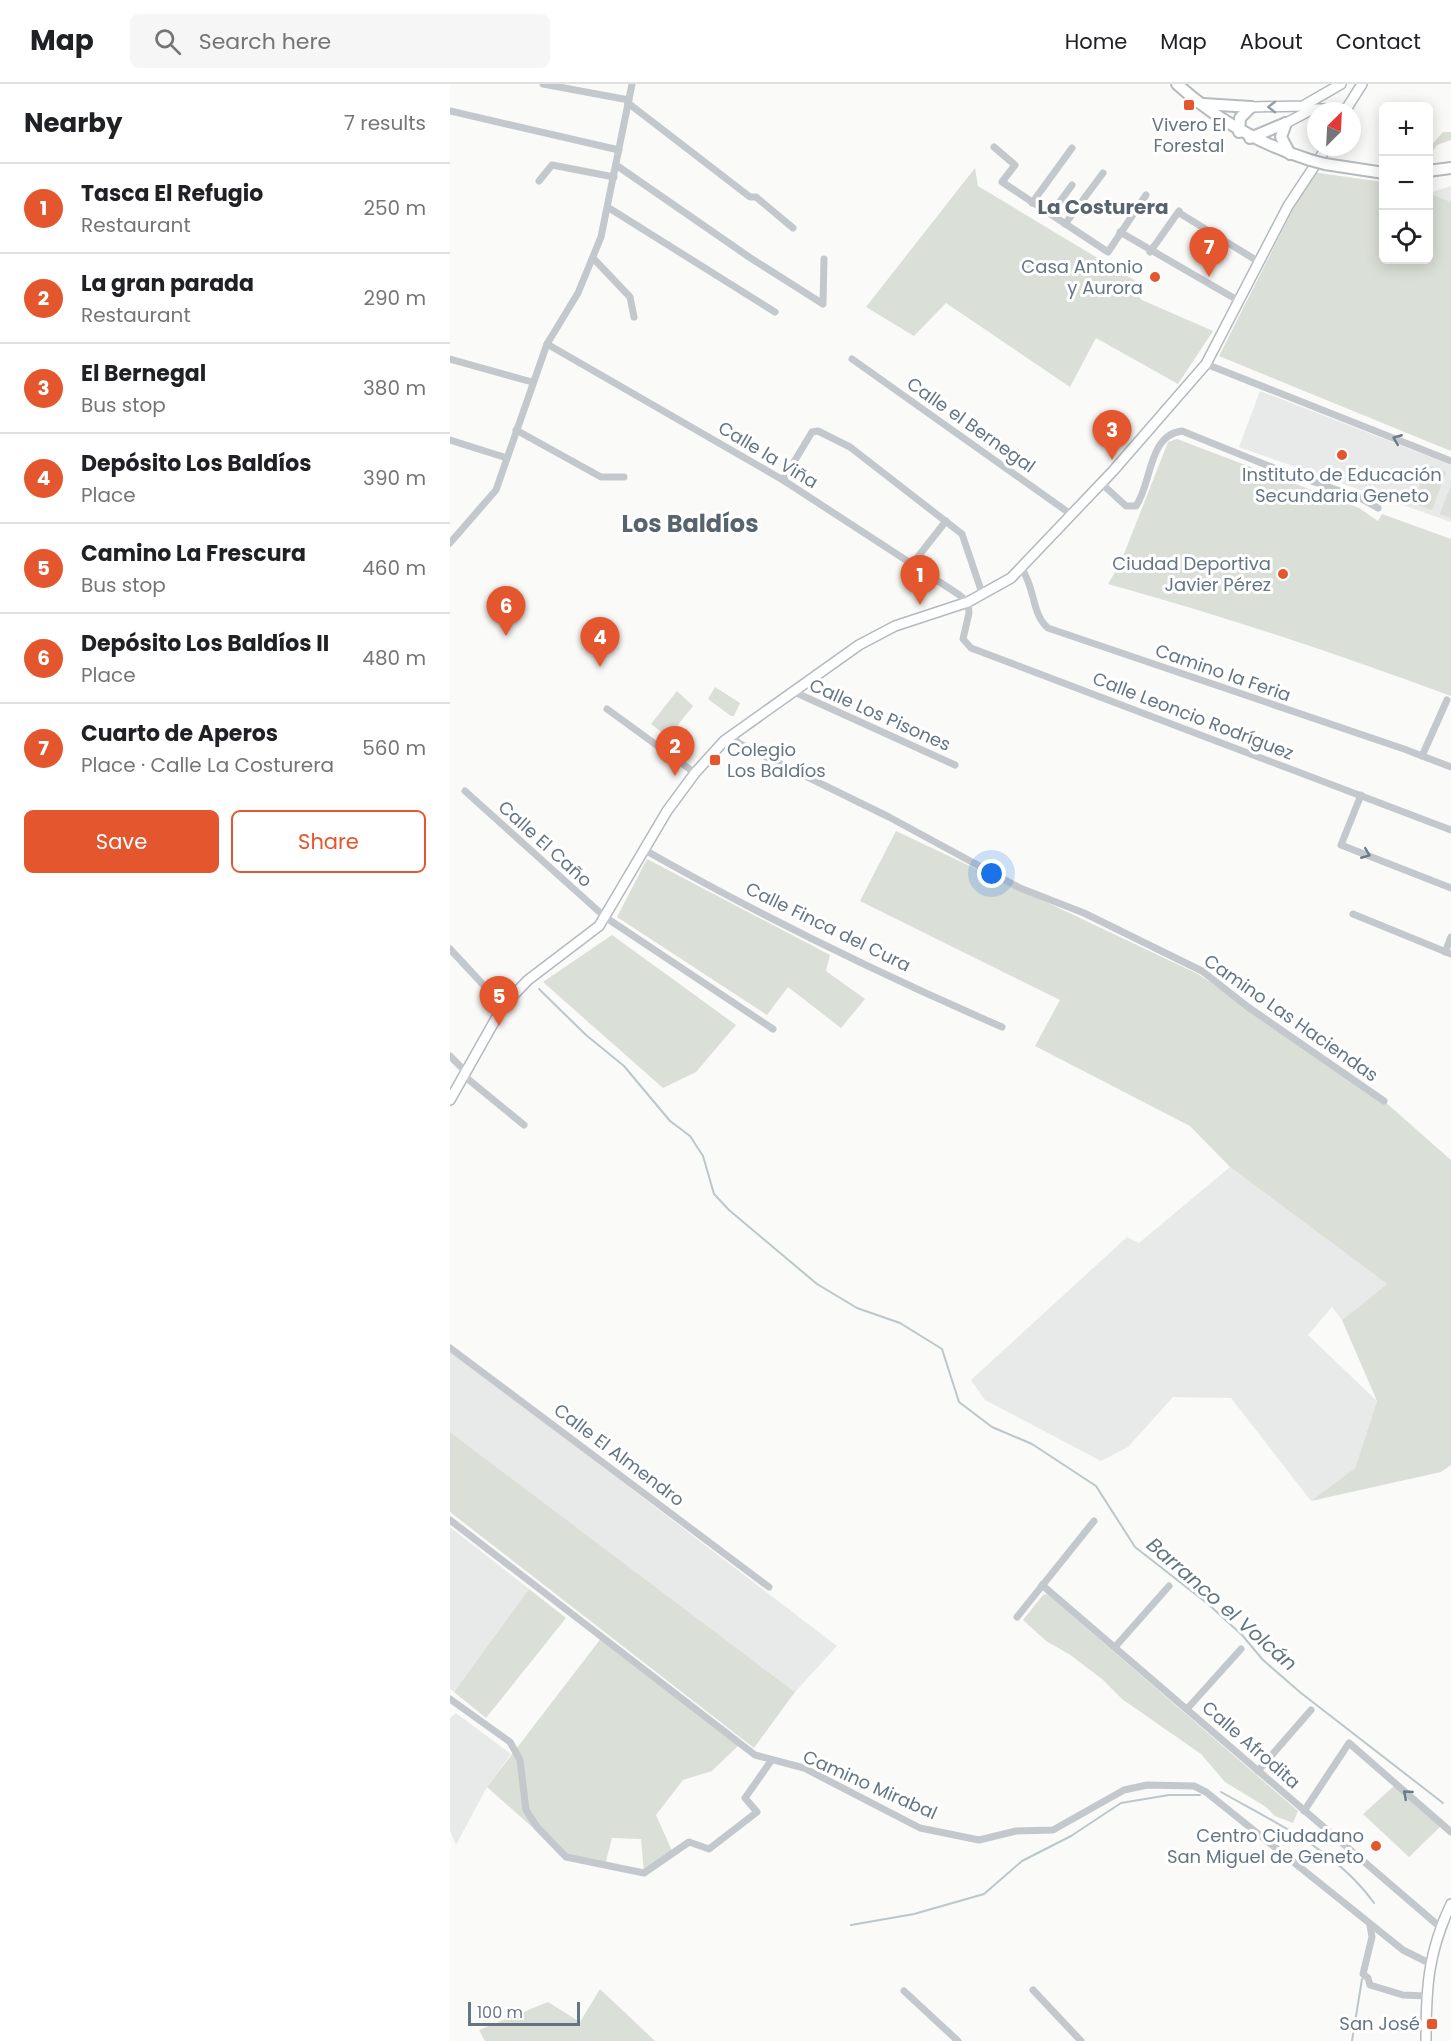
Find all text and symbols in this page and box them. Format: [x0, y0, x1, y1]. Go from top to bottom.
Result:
search box [130, 14, 550, 68]
text: Map [30, 21, 94, 60]
icon: search [151, 25, 184, 58]
text: Search here [199, 26, 331, 57]
text: Home [1065, 27, 1127, 56]
text: Map [1160, 27, 1207, 56]
text: About [1240, 27, 1303, 56]
text: Contact [1336, 27, 1421, 56]
marker: Vivero El Forestal [1182, 98, 1196, 112]
one-way arrow [1268, 101, 1277, 113]
north arrow [1307, 102, 1361, 156]
map controls [1379, 102, 1433, 264]
button: + [1379, 102, 1433, 156]
text: Nearby [24, 105, 122, 141]
text: 7 results [344, 109, 426, 137]
place label: Vivero El Forestal [1152, 112, 1226, 158]
button: − [1379, 156, 1433, 210]
text: Tasca El Refugio [81, 178, 263, 209]
district label: La Costurera [1037, 193, 1169, 221]
text: 1 [40, 194, 47, 222]
text: 250 m [363, 194, 426, 222]
button: locate [1379, 210, 1433, 264]
text: Restaurant [81, 211, 191, 239]
pin: 7 [1190, 228, 1228, 277]
place label: Casa Antonio y Aurora [1021, 254, 1143, 300]
text: La gran parada [81, 268, 254, 299]
marker: Casa Antonio y Aurora [1148, 270, 1162, 284]
text: 2 [38, 284, 49, 312]
text: 290 m [363, 284, 426, 312]
text: Restaurant [81, 301, 191, 329]
text: El Bernegal [81, 358, 206, 389]
street label: Calle el Bernegal [902, 371, 1041, 478]
text: 3 [37, 374, 50, 402]
text: 380 m [363, 374, 426, 402]
text: Bus stop [81, 391, 166, 419]
pin: 3 [1092, 410, 1132, 460]
street label: Calle la Viña [714, 415, 823, 494]
one-way arrow [1392, 434, 1402, 447]
text: Depósito Los Baldíos [81, 448, 312, 479]
marker: Instituto de Educación Secundaria Geneto [1335, 448, 1349, 462]
place label: Instituto de Educación Secundaria Geneto [1242, 462, 1442, 508]
text: 4 [37, 464, 50, 492]
text: 390 m [363, 464, 426, 492]
text: Place [81, 481, 136, 509]
district label: Los Baldíos [621, 507, 759, 540]
text: Camino La Frescura [81, 538, 306, 569]
place label: Ciudad Deportiva Javier Pérez [1112, 551, 1271, 597]
text: 5 [37, 554, 50, 582]
text: 460 m [362, 554, 426, 582]
pin: 1 [900, 556, 940, 605]
marker: Ciudad Deportiva Javier Pérez [1276, 567, 1290, 581]
text: Bus stop [81, 571, 166, 599]
pin: 6 [486, 586, 526, 636]
pin: 4 [580, 618, 620, 667]
text: Depósito Los Baldíos II [81, 628, 329, 659]
street label: Camino la Feria [1152, 638, 1294, 707]
text: 6 [37, 644, 50, 672]
text: 480 m [362, 644, 426, 672]
text: Place [81, 661, 136, 689]
street label: Calle Leoncio Rodríguez [1089, 666, 1297, 765]
street label: Calle Los Pisones [806, 672, 955, 757]
text: Cuarto de Aperos [81, 718, 278, 749]
pin: 2 [656, 726, 694, 776]
text: 7 [38, 734, 49, 762]
text: 560 m [362, 734, 426, 762]
place label: Colegio Los Baldíos [727, 737, 826, 783]
text: Place · Calle La Costurera [81, 751, 334, 779]
marker: Colegio Los Baldíos [708, 753, 722, 767]
street label: Calle El Caño [493, 795, 598, 893]
button: Save [24, 810, 219, 873]
button: Share [231, 810, 426, 873]
one-way arrow [1359, 847, 1370, 859]
your location [977, 859, 1006, 888]
street label: Calle Finca del Cura [742, 876, 915, 977]
street label: Camino Las Haciendas [1199, 948, 1383, 1087]
pin: 5 [479, 976, 518, 1026]
street label: Calle El Almendro [549, 1397, 690, 1512]
water label: Barranco el Volcán [1141, 1531, 1303, 1677]
street label: Calle Afrodita [1197, 1695, 1306, 1794]
street label: Camino Mirabal [799, 1744, 941, 1825]
one-way arrow [1403, 1790, 1414, 1801]
place label: Centro Ciudadano San Miguel de Geneto [1167, 1823, 1364, 1869]
marker: Centro Ciudadano San Miguel de Geneto [1369, 1839, 1383, 1853]
scale bar [468, 1999, 580, 2026]
text: 100 m [477, 2001, 523, 2024]
place label: San José [1339, 2011, 1420, 2036]
marker: San José [1425, 2017, 1439, 2031]

